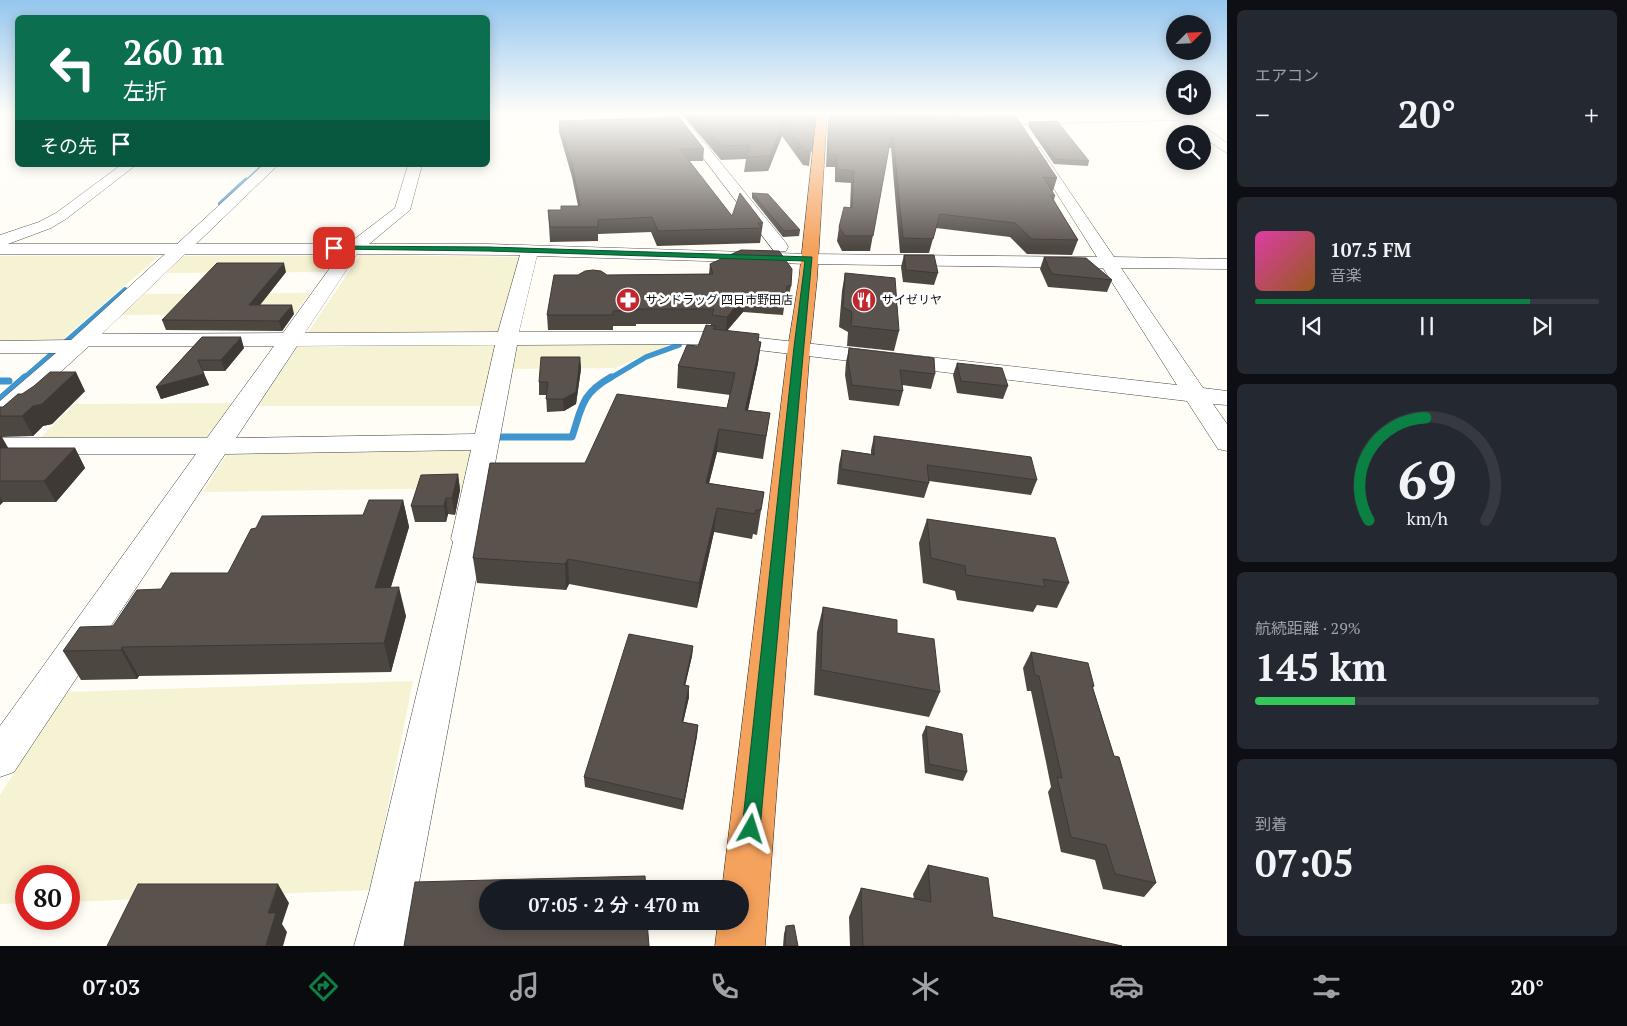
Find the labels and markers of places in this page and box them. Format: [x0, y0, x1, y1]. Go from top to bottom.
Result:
pin [313, 227, 355, 269]
pharmacy icon: サンドラッグ 四日市野田店 [615, 287, 641, 313]
restaurant icon: サイゼリヤ [851, 287, 877, 313]
place label: サンドラッグ 四日市野田店 [646, 292, 793, 307]
place label: サイゼリヤ [882, 292, 942, 307]

